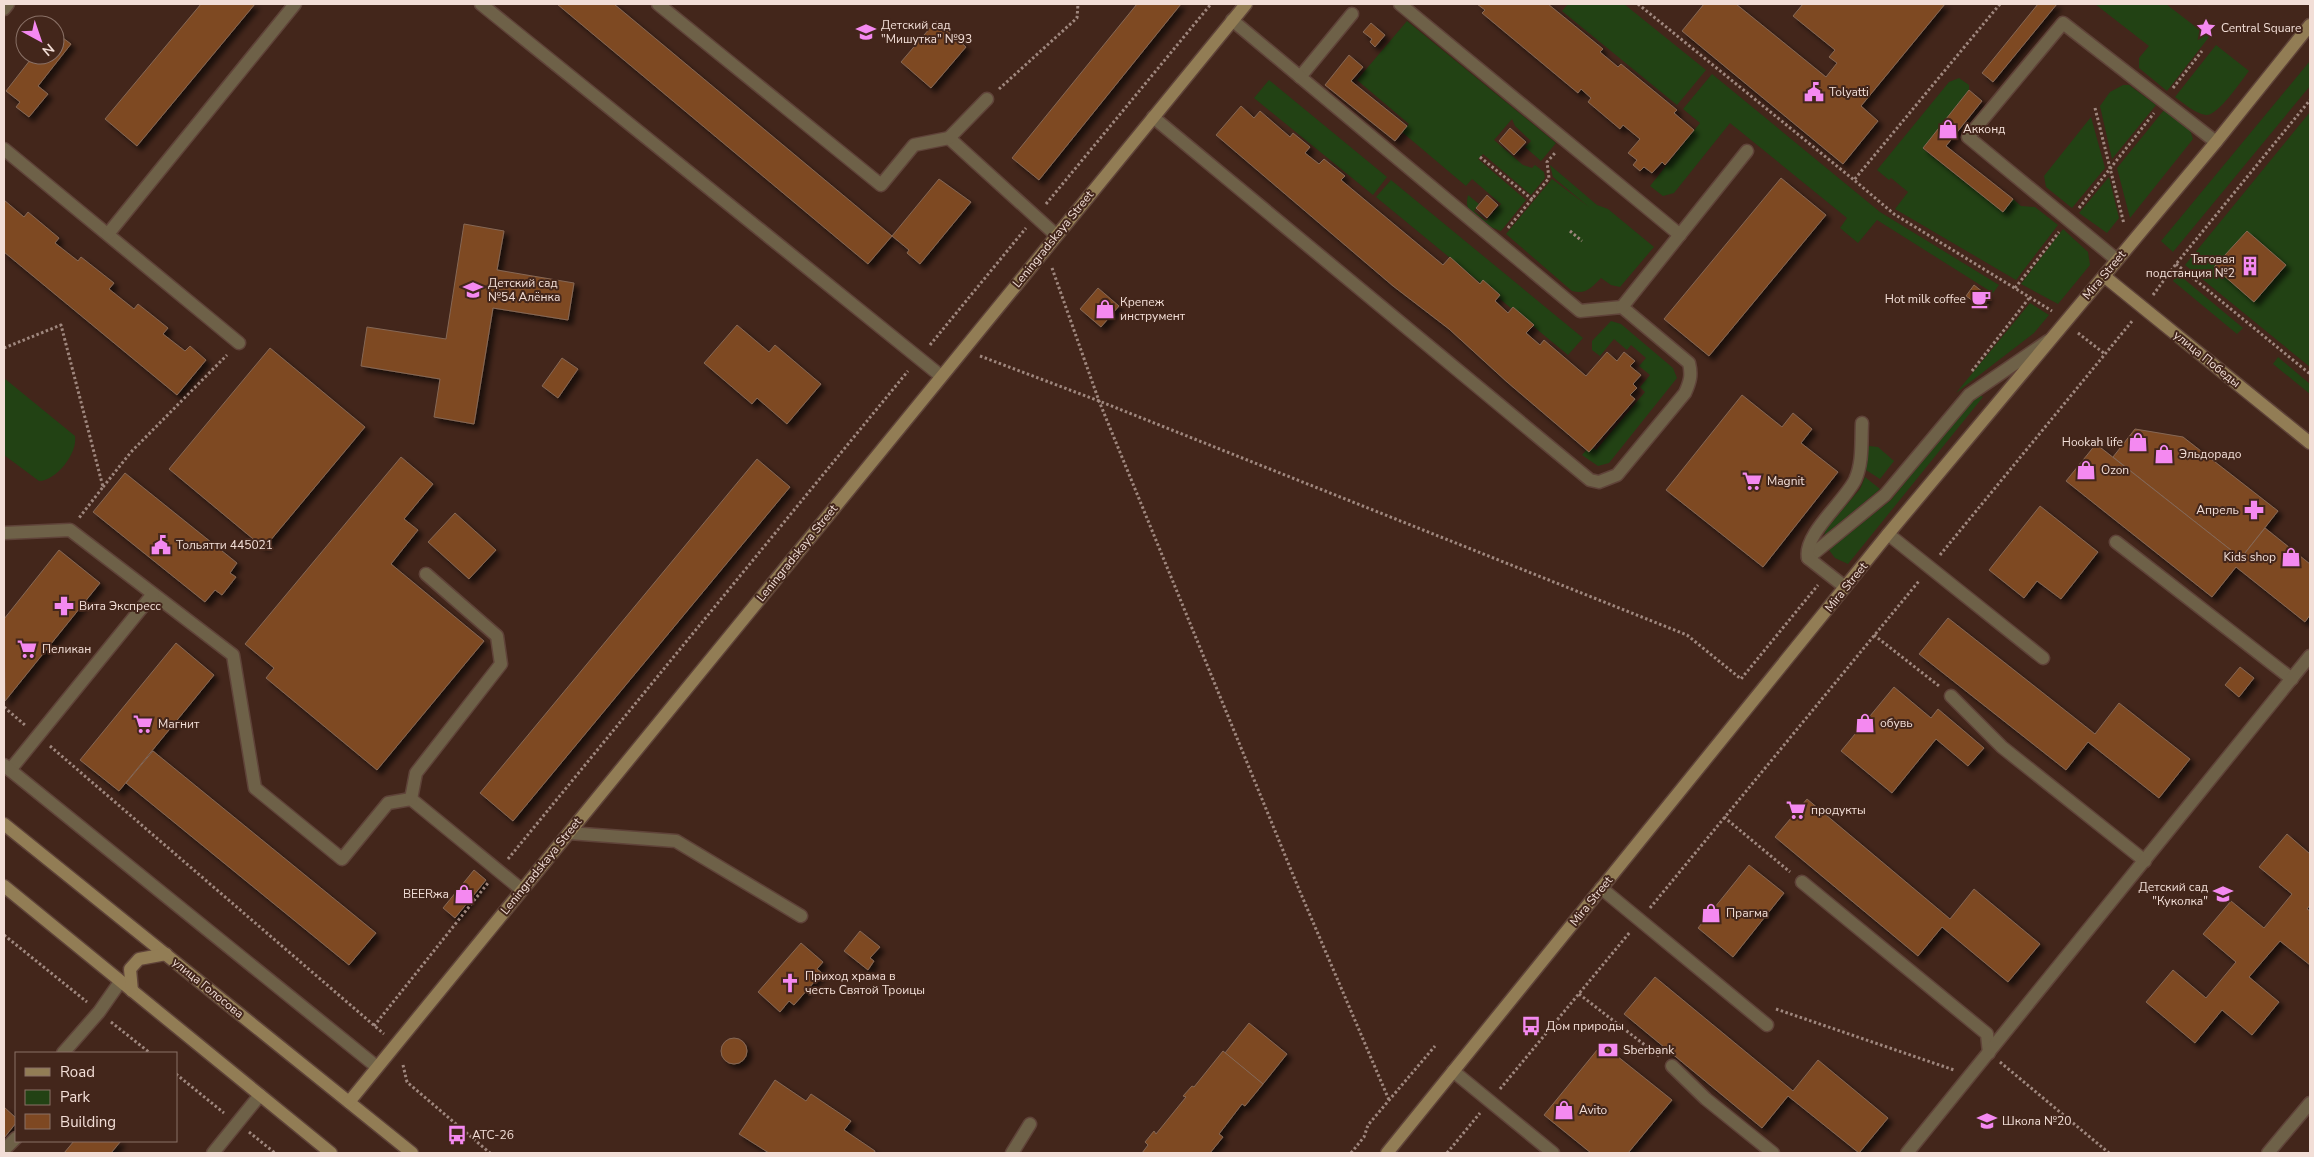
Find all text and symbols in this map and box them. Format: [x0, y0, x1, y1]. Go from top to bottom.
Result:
north arrow [15, 15, 65, 65]
place label: Детский сад "Мишутка" №93 [881, 17, 972, 47]
place icon: Central Square [2195, 17, 2217, 39]
place label: Central Square [2221, 20, 2301, 36]
school or university icon: Детский сад "Мишутка" №93 [855, 21, 877, 43]
text: N [38, 39, 58, 60]
public building icon: Tolyatti [1803, 81, 1825, 103]
place label: Tolyatti [1829, 84, 1869, 100]
shop icon: Акконд [1937, 118, 1959, 140]
place label: Акконд [1963, 121, 2005, 137]
street label: Leningradskaya Street [1009, 187, 1098, 291]
street label: Mira Street [2079, 246, 2130, 303]
place label: Тяговая подстанция №2 [2146, 251, 2235, 281]
building icon: Тяговая подстанция №2 [2239, 255, 2261, 277]
place label: Детский сад №54 Алёнка [488, 275, 560, 305]
school or university icon: Детский сад №54 Алёнка [462, 279, 484, 301]
cafe icon: Hot milk coffee [1970, 288, 1992, 310]
place label: Hot milk coffee [1885, 291, 1966, 307]
place label: Крепеж инструмент [1120, 294, 1186, 324]
shop icon: Крепеж инструмент [1094, 298, 1116, 320]
street label: улица Победы [2170, 327, 2244, 391]
shop icon: Hookah life [2127, 431, 2149, 453]
place label: Hookah life [2062, 434, 2123, 450]
shop icon: Эльдорадо [2153, 443, 2175, 465]
place label: Эльдорадо [2179, 446, 2242, 462]
shop icon: Ozon [2075, 459, 2097, 481]
place label: Ozon [2101, 462, 2129, 478]
supermarket icon: Magnit [1741, 470, 1763, 492]
place label: Magnit [1767, 473, 1805, 489]
pharmacy icon: Апрель [2243, 499, 2265, 521]
street label: Leningradskaya Street [753, 501, 842, 605]
place label: Апрель [2196, 502, 2239, 518]
public building icon: Тольятти 445021 [150, 534, 172, 556]
place label: Тольятти 445021 [176, 537, 273, 553]
shop icon: Kids shop [2280, 546, 2302, 568]
place label: Kids shop [2224, 549, 2276, 565]
street label: Mira Street [1821, 558, 1871, 615]
pharmacy icon: Вита Экспресс [53, 595, 75, 617]
place label: Вита Экспресс [79, 598, 161, 614]
supermarket icon: Пеликан [16, 638, 38, 660]
place label: Пеликан [42, 641, 91, 657]
shop icon: обувь [1854, 712, 1876, 734]
supermarket icon: Магнит [132, 713, 154, 735]
place label: обувь [1880, 715, 1913, 731]
place label: Магнит [158, 716, 200, 732]
supermarket icon: продукты [1785, 799, 1807, 821]
place label: продукты [1811, 802, 1866, 818]
street label: Leningradskaya Street [497, 814, 586, 918]
street label: Mira Street [1566, 872, 1616, 929]
place label: Детский сад "Куколка" [2139, 879, 2208, 909]
shop icon: BEERжа [453, 883, 475, 905]
school or university icon: Детский сад "Куколка" [2212, 883, 2234, 905]
place label: BEERжа [403, 886, 449, 902]
shop icon: Прагма [1700, 902, 1722, 924]
place label: Прагма [1726, 905, 1768, 921]
street label: улица Голосова [169, 954, 247, 1022]
place label: Приход храма в честь Святой Троицы [805, 968, 925, 998]
church icon: Приход храма в честь Святой Троицы [779, 972, 801, 994]
bus stop icon: Дом природы [1520, 1015, 1542, 1037]
place label: Дом природы [1546, 1018, 1624, 1034]
bank icon: Sberbank [1597, 1039, 1619, 1061]
place label: Sberbank [1623, 1042, 1675, 1058]
legend [15, 1052, 178, 1142]
text: Road [60, 1062, 95, 1082]
text: Park [60, 1087, 90, 1107]
shop icon: Avito [1553, 1099, 1575, 1121]
place label: Avito [1579, 1102, 1608, 1118]
school or university icon: Школа №20 [1976, 1110, 1998, 1132]
text: Building [60, 1112, 116, 1132]
place label: Школа №20 [2002, 1113, 2071, 1129]
bus stop icon: АТС-26 [446, 1124, 468, 1146]
place label: АТС-26 [472, 1127, 514, 1143]

